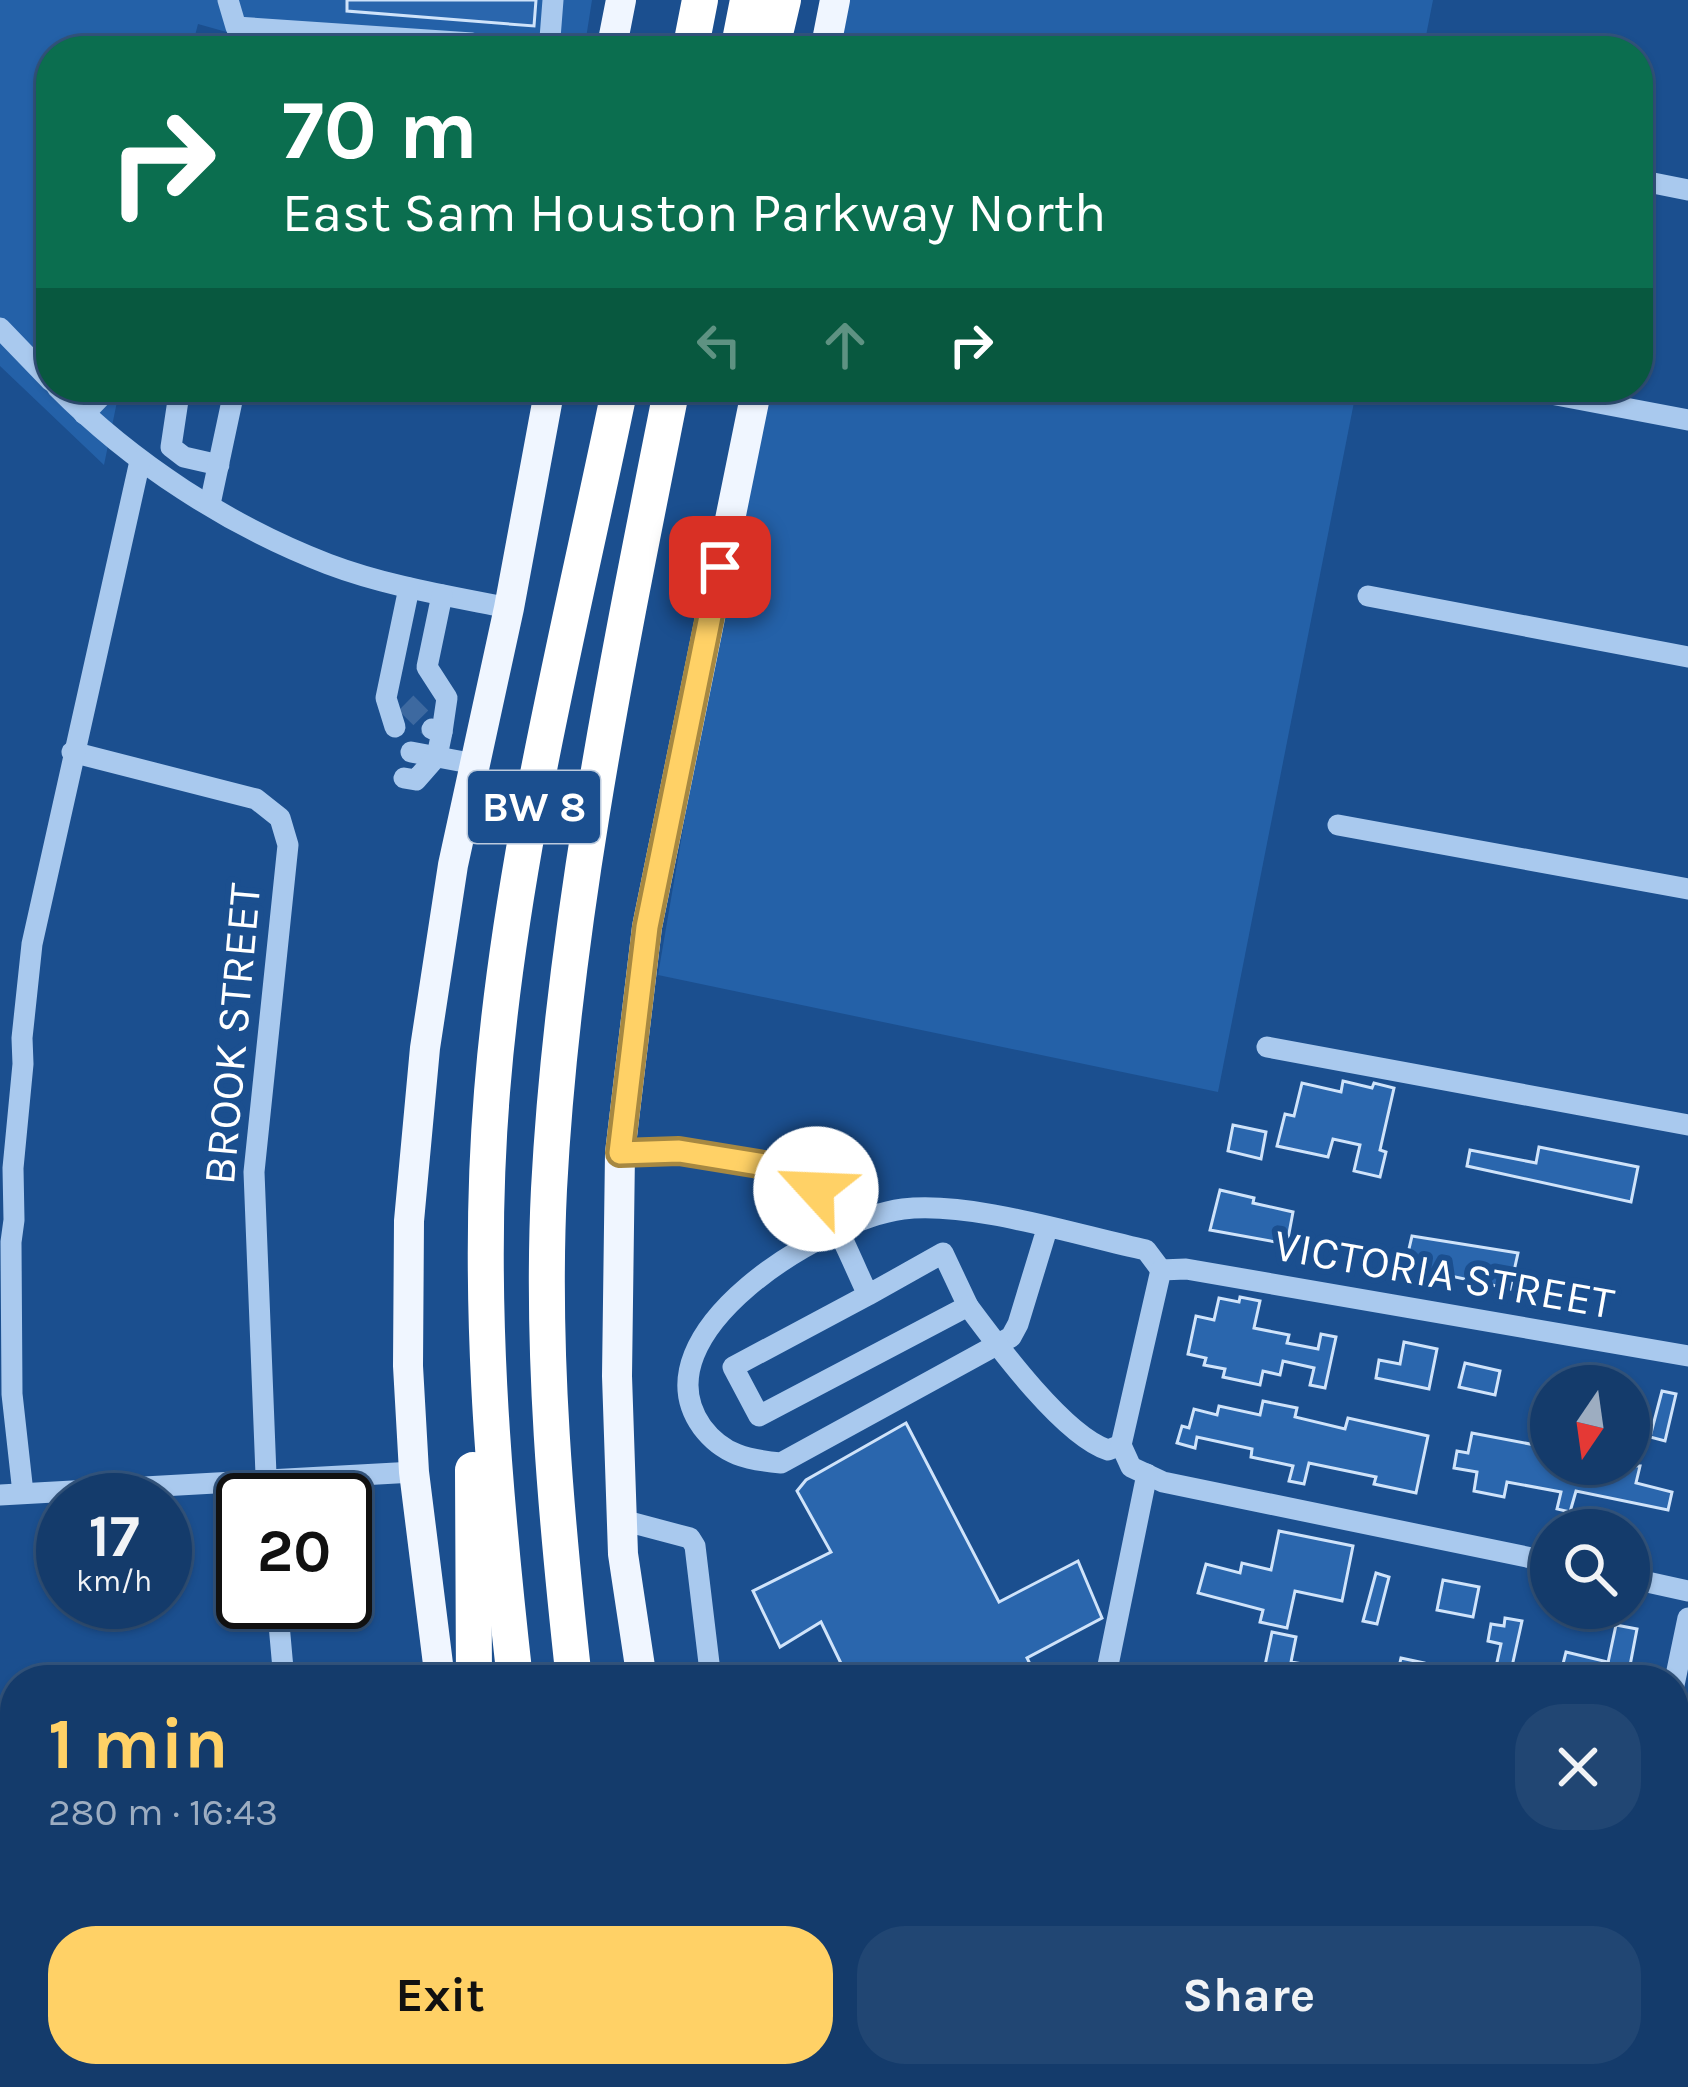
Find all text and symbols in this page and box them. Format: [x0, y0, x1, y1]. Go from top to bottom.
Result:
text: 70 m [282, 81, 478, 179]
icon: right [84, 84, 240, 240]
text: East Sam Houston Parkway North [282, 181, 1106, 245]
icon: left [686, 312, 752, 378]
icon: ahead [812, 312, 878, 378]
icon: right [938, 312, 1004, 378]
pin [669, 516, 771, 618]
icon: arrive [687, 534, 753, 600]
road number: BW 8 [468, 771, 600, 843]
street label: BROOK STREET [193, 881, 271, 1187]
position arrow [753, 1126, 879, 1252]
street label: VICTORIA STREET [1270, 1219, 1618, 1330]
north arrow [1530, 1365, 1650, 1485]
map controls [1530, 1365, 1650, 1629]
speed limit sign: 20 [216, 1473, 372, 1629]
text: 17 [88, 1501, 140, 1571]
button: search [1530, 1509, 1650, 1629]
text: km/h [76, 1563, 152, 1599]
text: 1 min [48, 1702, 229, 1786]
button: close [1515, 1704, 1641, 1830]
text: 280 m · 16:43 [48, 1789, 278, 1835]
button: Exit [48, 1926, 833, 2064]
button: Share [857, 1926, 1641, 2064]

